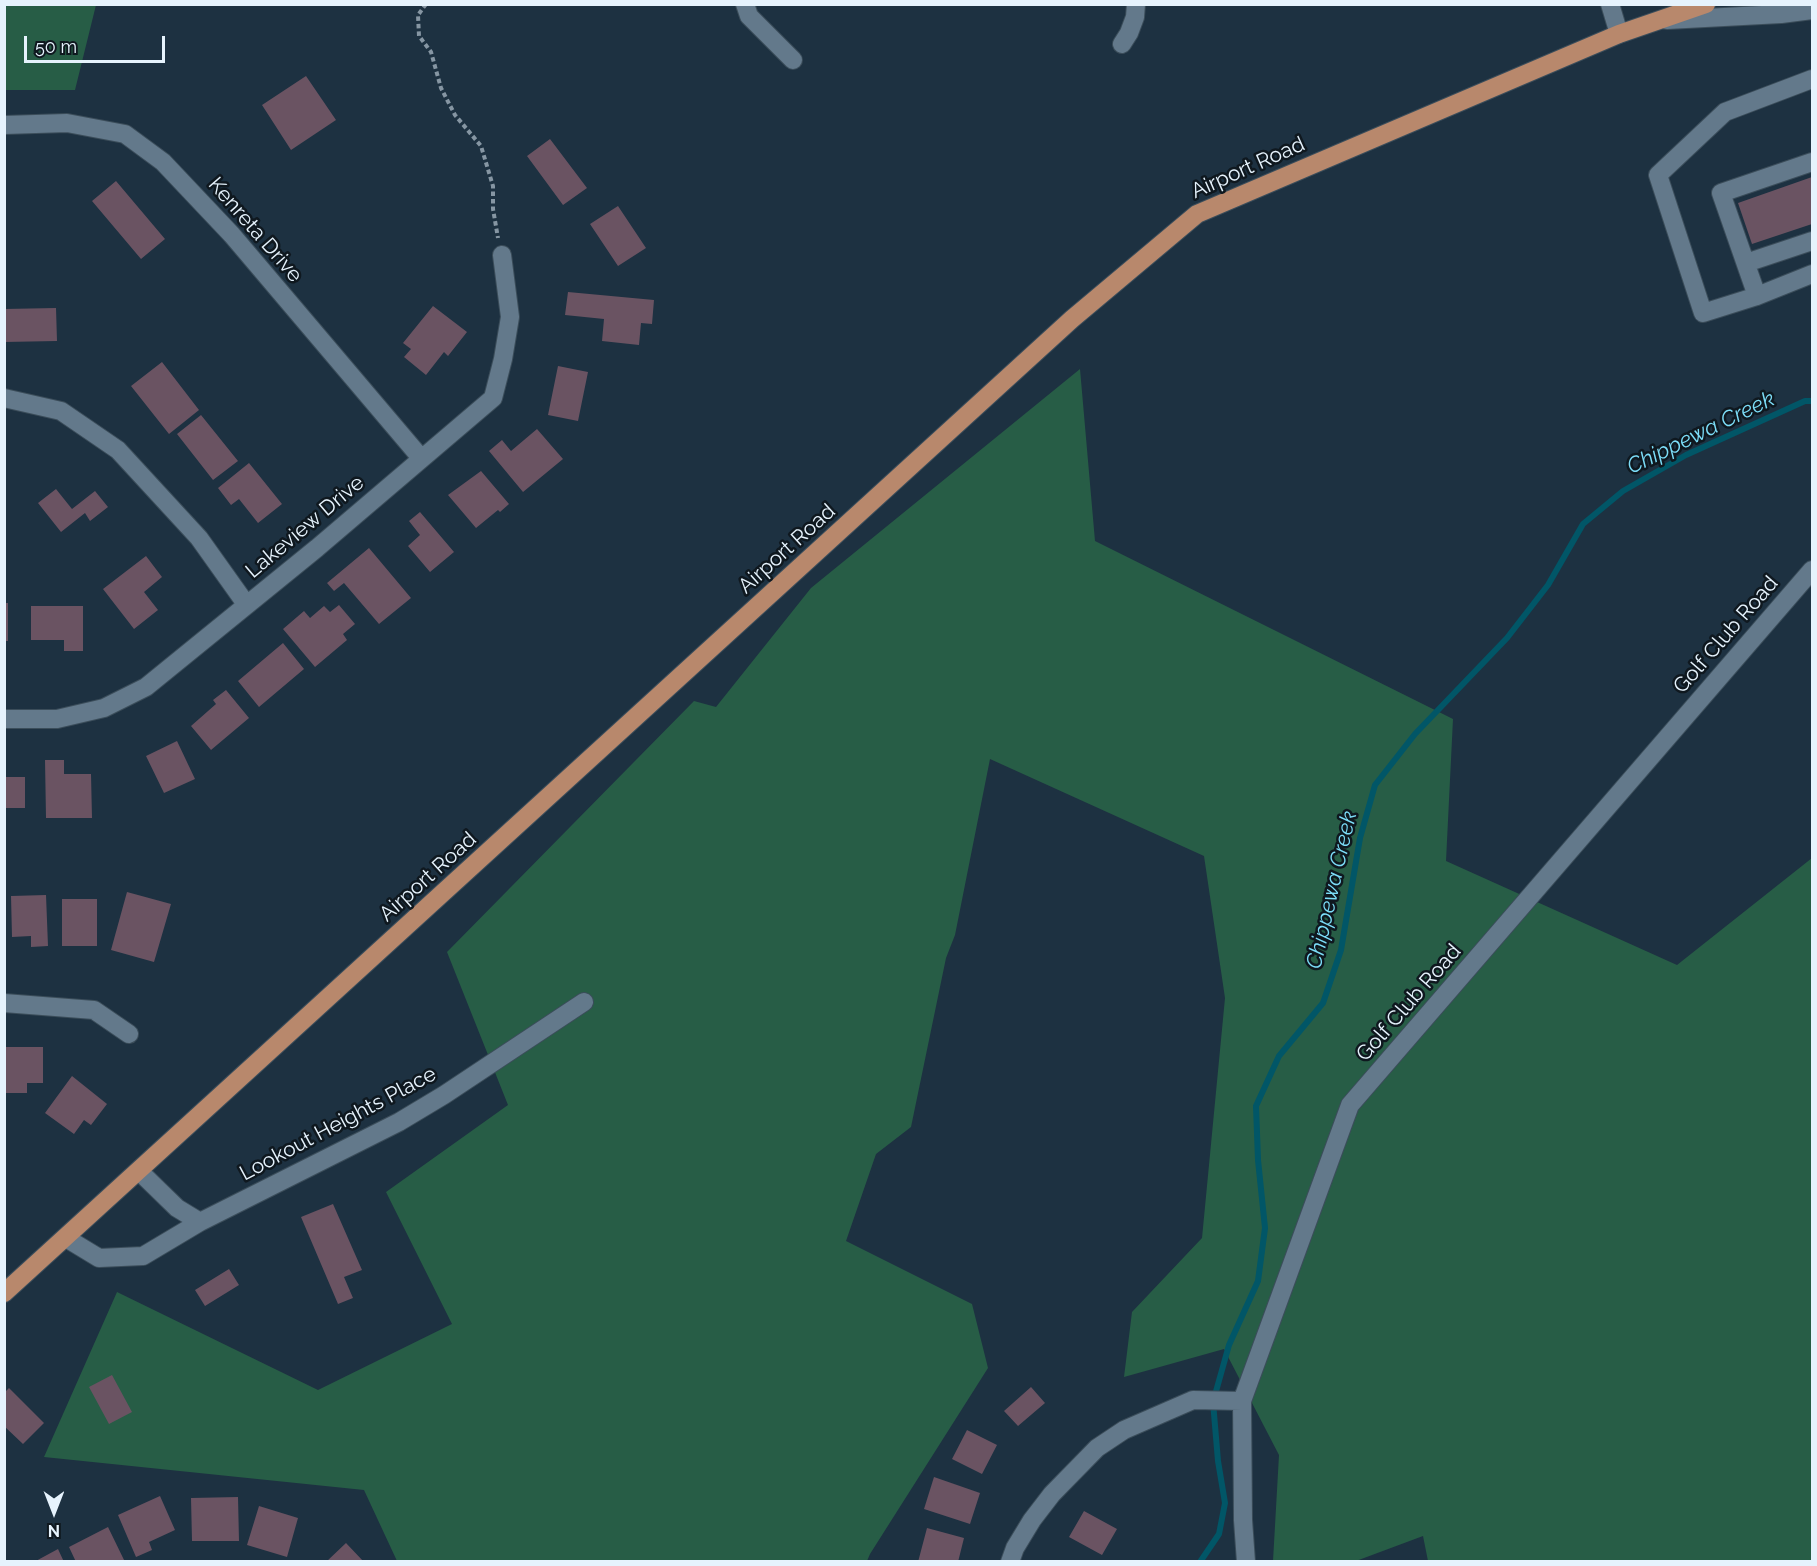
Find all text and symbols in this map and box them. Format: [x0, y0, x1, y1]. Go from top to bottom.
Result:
scale bar [27, 24, 168, 62]
text: 50 m [35, 36, 77, 57]
street label: Airport Road [1187, 132, 1309, 204]
street label: Kenreta Drive [203, 172, 307, 288]
water label: Chippewa Creek [1623, 386, 1779, 480]
street label: Lakeview Drive [241, 470, 369, 584]
street label: Airport Road [733, 499, 841, 599]
street label: Golf Club Road [1668, 571, 1784, 699]
water label: Chippewa Creek [1301, 809, 1363, 971]
street label: Airport Road [374, 827, 482, 927]
street label: Golf Club Road [1351, 939, 1467, 1067]
street label: Lookout Heights Place [236, 1062, 440, 1186]
north arrow [24, 1482, 84, 1542]
text: N [48, 1521, 60, 1540]

